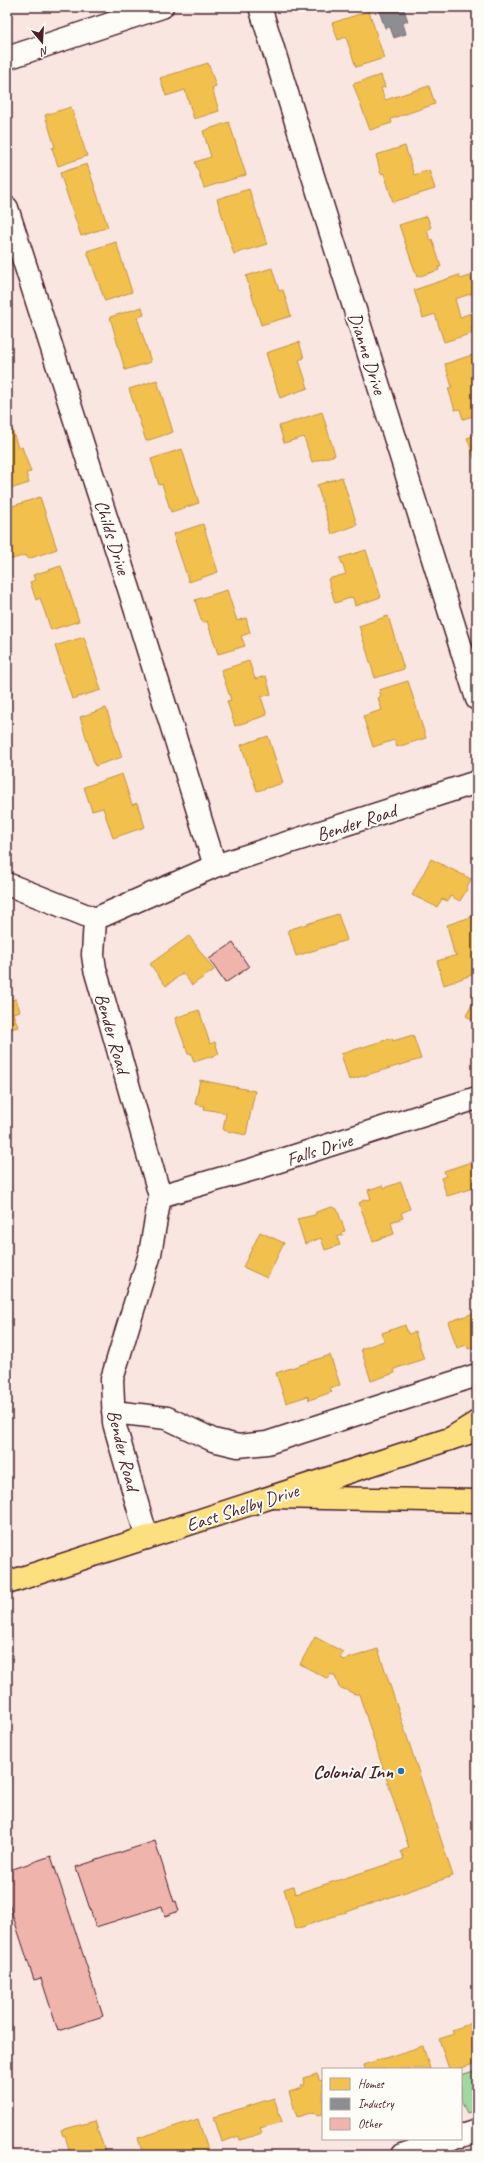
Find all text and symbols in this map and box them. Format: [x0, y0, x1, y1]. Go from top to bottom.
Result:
north arrow [22, 22, 62, 62]
text: N [38, 44, 50, 60]
street label: Dianne Drive [343, 309, 392, 399]
street label: Childs Drive [89, 497, 136, 579]
street label: Bender Road [314, 798, 402, 847]
street label: Bender Road [89, 990, 136, 1079]
street label: Falls Drive [283, 1128, 357, 1172]
street label: Bender Road [101, 1407, 145, 1496]
street label: East Shelby Drive [183, 1478, 303, 1537]
place label: Colonial Inn [313, 1760, 393, 1784]
marker: Colonial Inn [396, 1766, 406, 1776]
legend [322, 2068, 462, 2140]
text: Homes [358, 2076, 385, 2092]
text: Industry [358, 2096, 395, 2112]
text: Other [358, 2116, 384, 2132]

